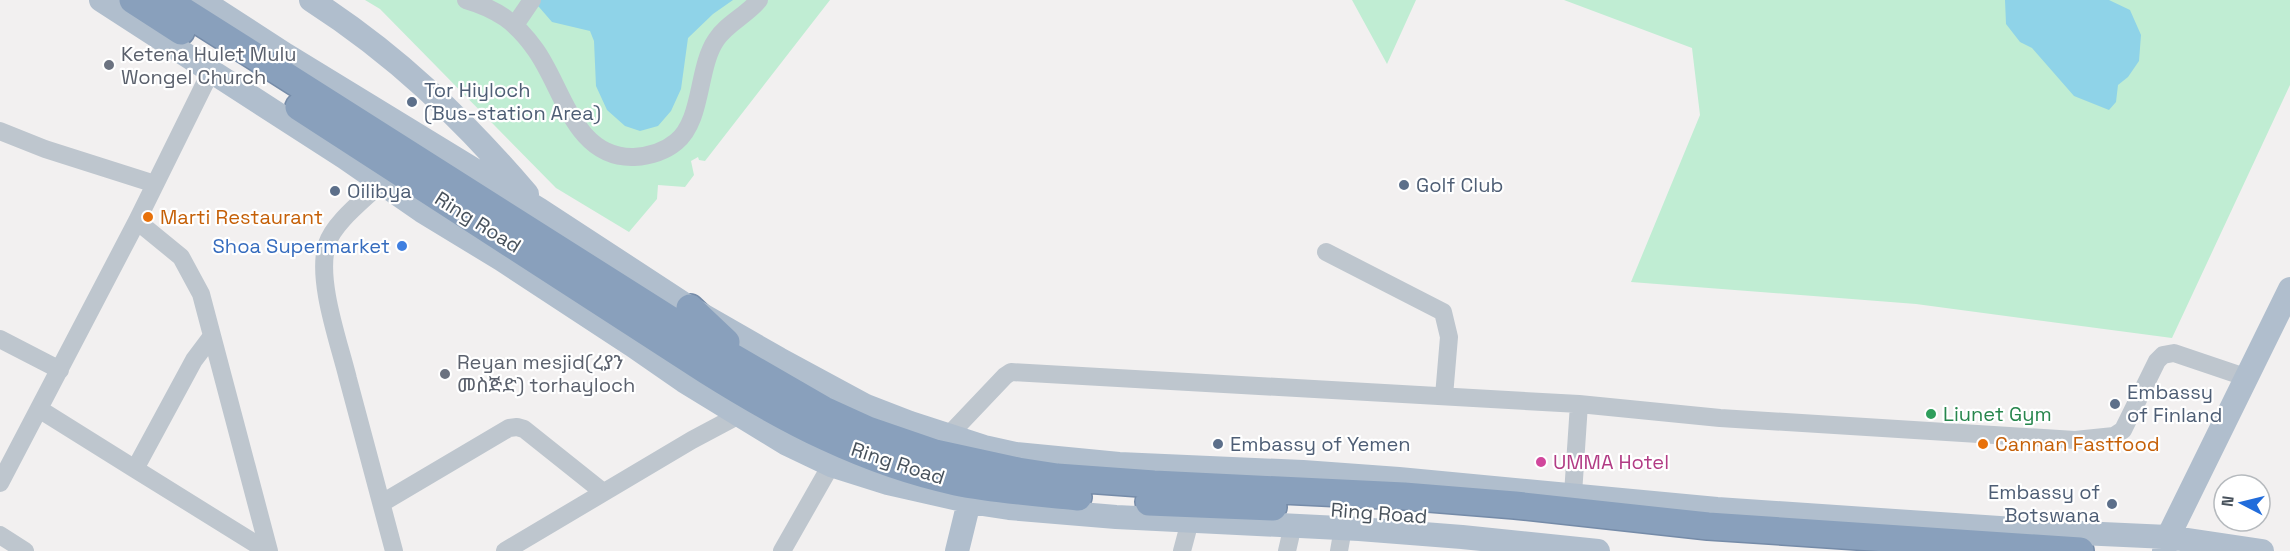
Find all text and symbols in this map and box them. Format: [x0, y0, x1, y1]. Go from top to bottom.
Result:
place label: Ketena Hulet Mulu Wongel Church [121, 41, 297, 90]
marker: Ketena Hulet Mulu Wongel Church [102, 58, 116, 72]
place label: Tor Hiyloch (Bus-station Area) [424, 77, 601, 126]
marker: Tor Hiyloch (Bus-station Area) [405, 95, 419, 109]
place label: Golf Club [1416, 172, 1503, 198]
place label: Oilibya [347, 178, 412, 204]
marker: Golf Club [1397, 178, 1411, 192]
marker: Oilibya [328, 184, 342, 198]
street label: Ring Road [430, 185, 526, 259]
place label: Marti Restaurant [160, 204, 323, 230]
marker: Marti Restaurant [141, 210, 155, 224]
place label: Shoa Supermarket [213, 233, 390, 259]
marker: Shoa Supermarket [395, 239, 409, 253]
place label: Reyan mesjid(ረያን መስጅድ) torhayloch [457, 349, 635, 398]
marker: Reyan mesjid(ረያን መስጅድ) torhayloch [438, 367, 452, 381]
place label: Embassy of Finland [2127, 379, 2222, 428]
marker: Embassy of Finland [2108, 397, 2122, 411]
place label: Liunet Gym [1943, 401, 2052, 427]
marker: Liunet Gym [1924, 407, 1938, 421]
place label: Embassy of Yemen [1230, 431, 1411, 457]
place label: Cannan Fastfood [1995, 431, 2160, 457]
street label: Ring Road [848, 436, 948, 490]
marker: Embassy of Yemen [1211, 437, 1225, 451]
marker: Cannan Fastfood [1976, 437, 1990, 451]
place label: UMMA Hotel [1553, 449, 1669, 475]
marker: UMMA Hotel [1534, 455, 1548, 469]
north arrow [2212, 473, 2272, 533]
place label: Embassy of Botswana [1988, 479, 2100, 528]
text: N [2217, 495, 2239, 508]
street label: Ring Road [1330, 497, 1428, 529]
marker: Embassy of Botswana [2105, 497, 2119, 511]

